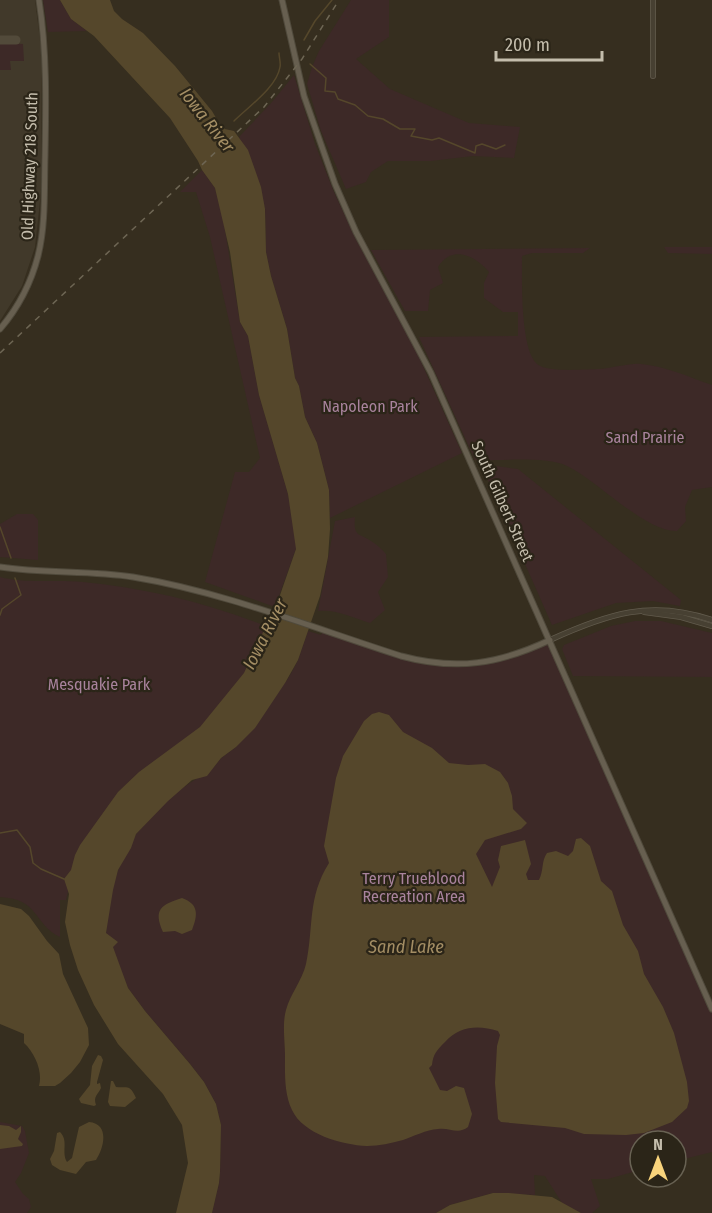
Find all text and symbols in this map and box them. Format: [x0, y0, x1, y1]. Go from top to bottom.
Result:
scale bar [496, 24, 602, 62]
text: 200 m [505, 34, 550, 56]
water label: Iowa River [175, 83, 240, 157]
street label: Old Highway 218 South [17, 92, 42, 240]
park label: Napoleon Park [322, 397, 418, 416]
park label: Sand Prairie [605, 428, 685, 447]
street label: South Gilbert Street [467, 438, 538, 565]
water label: Iowa River [238, 594, 292, 673]
park label: Mesquakie Park [48, 675, 151, 694]
park label: Terry Trueblood Recreation Area [362, 869, 466, 906]
water label: Sand Lake [367, 936, 444, 958]
north arrow [628, 1129, 688, 1189]
text: N [653, 1135, 663, 1154]

